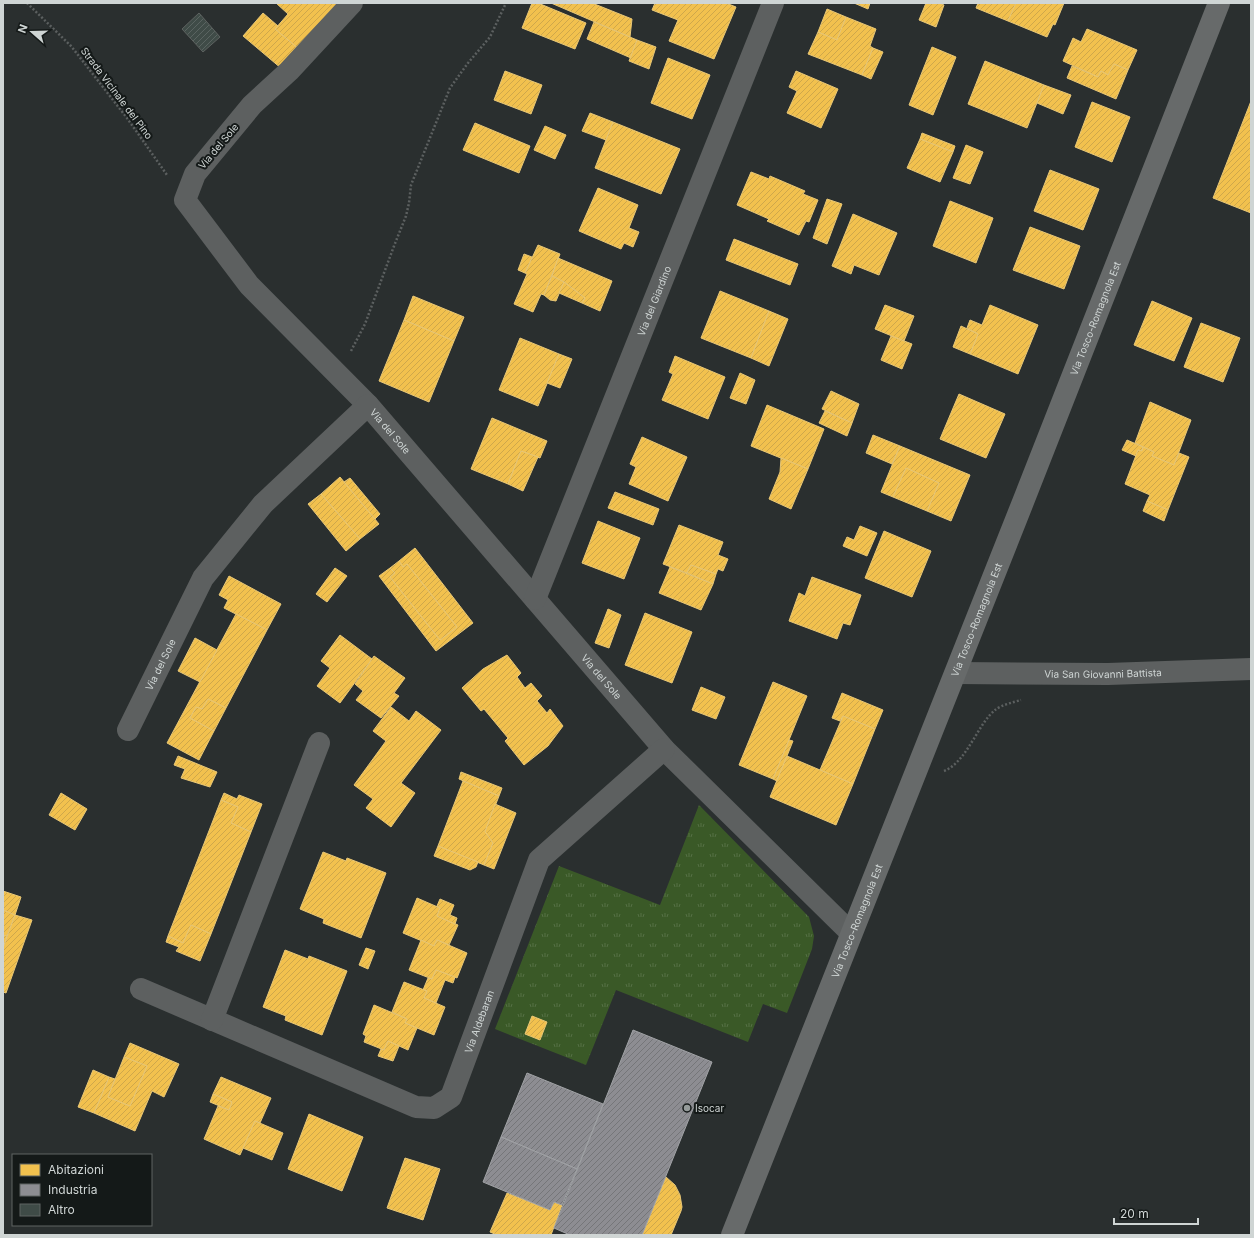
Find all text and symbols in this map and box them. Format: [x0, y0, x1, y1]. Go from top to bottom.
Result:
north arrow [12, 12, 52, 52]
text: N [15, 22, 31, 35]
street label: Strada Vicinale del Pino [79, 45, 155, 141]
street label: Via del Sole [196, 121, 241, 171]
street label: Via Tosco-Romagnola Est [1067, 259, 1123, 377]
street label: Via del Giardino [635, 264, 673, 338]
street label: Via del Sole [368, 406, 413, 456]
street label: Via Tosco-Romagnola Est [948, 560, 1004, 678]
street label: Via del Sole [143, 637, 178, 692]
street label: Via del Sole [579, 652, 624, 702]
street label: Via San Giovanni Battista [1044, 666, 1162, 680]
street label: Via Tosco-Romagnola Est [829, 862, 885, 979]
street label: Via Aldebaran [462, 988, 496, 1055]
place label: Isocar [695, 1102, 724, 1114]
marker: Isocar [682, 1103, 692, 1113]
legend [12, 1154, 152, 1226]
text: Abitazioni [48, 1162, 104, 1177]
text: Industria [48, 1182, 97, 1197]
scale bar [1114, 1200, 1198, 1226]
text: Altro [48, 1202, 75, 1217]
text: 20 m [1120, 1206, 1149, 1221]

